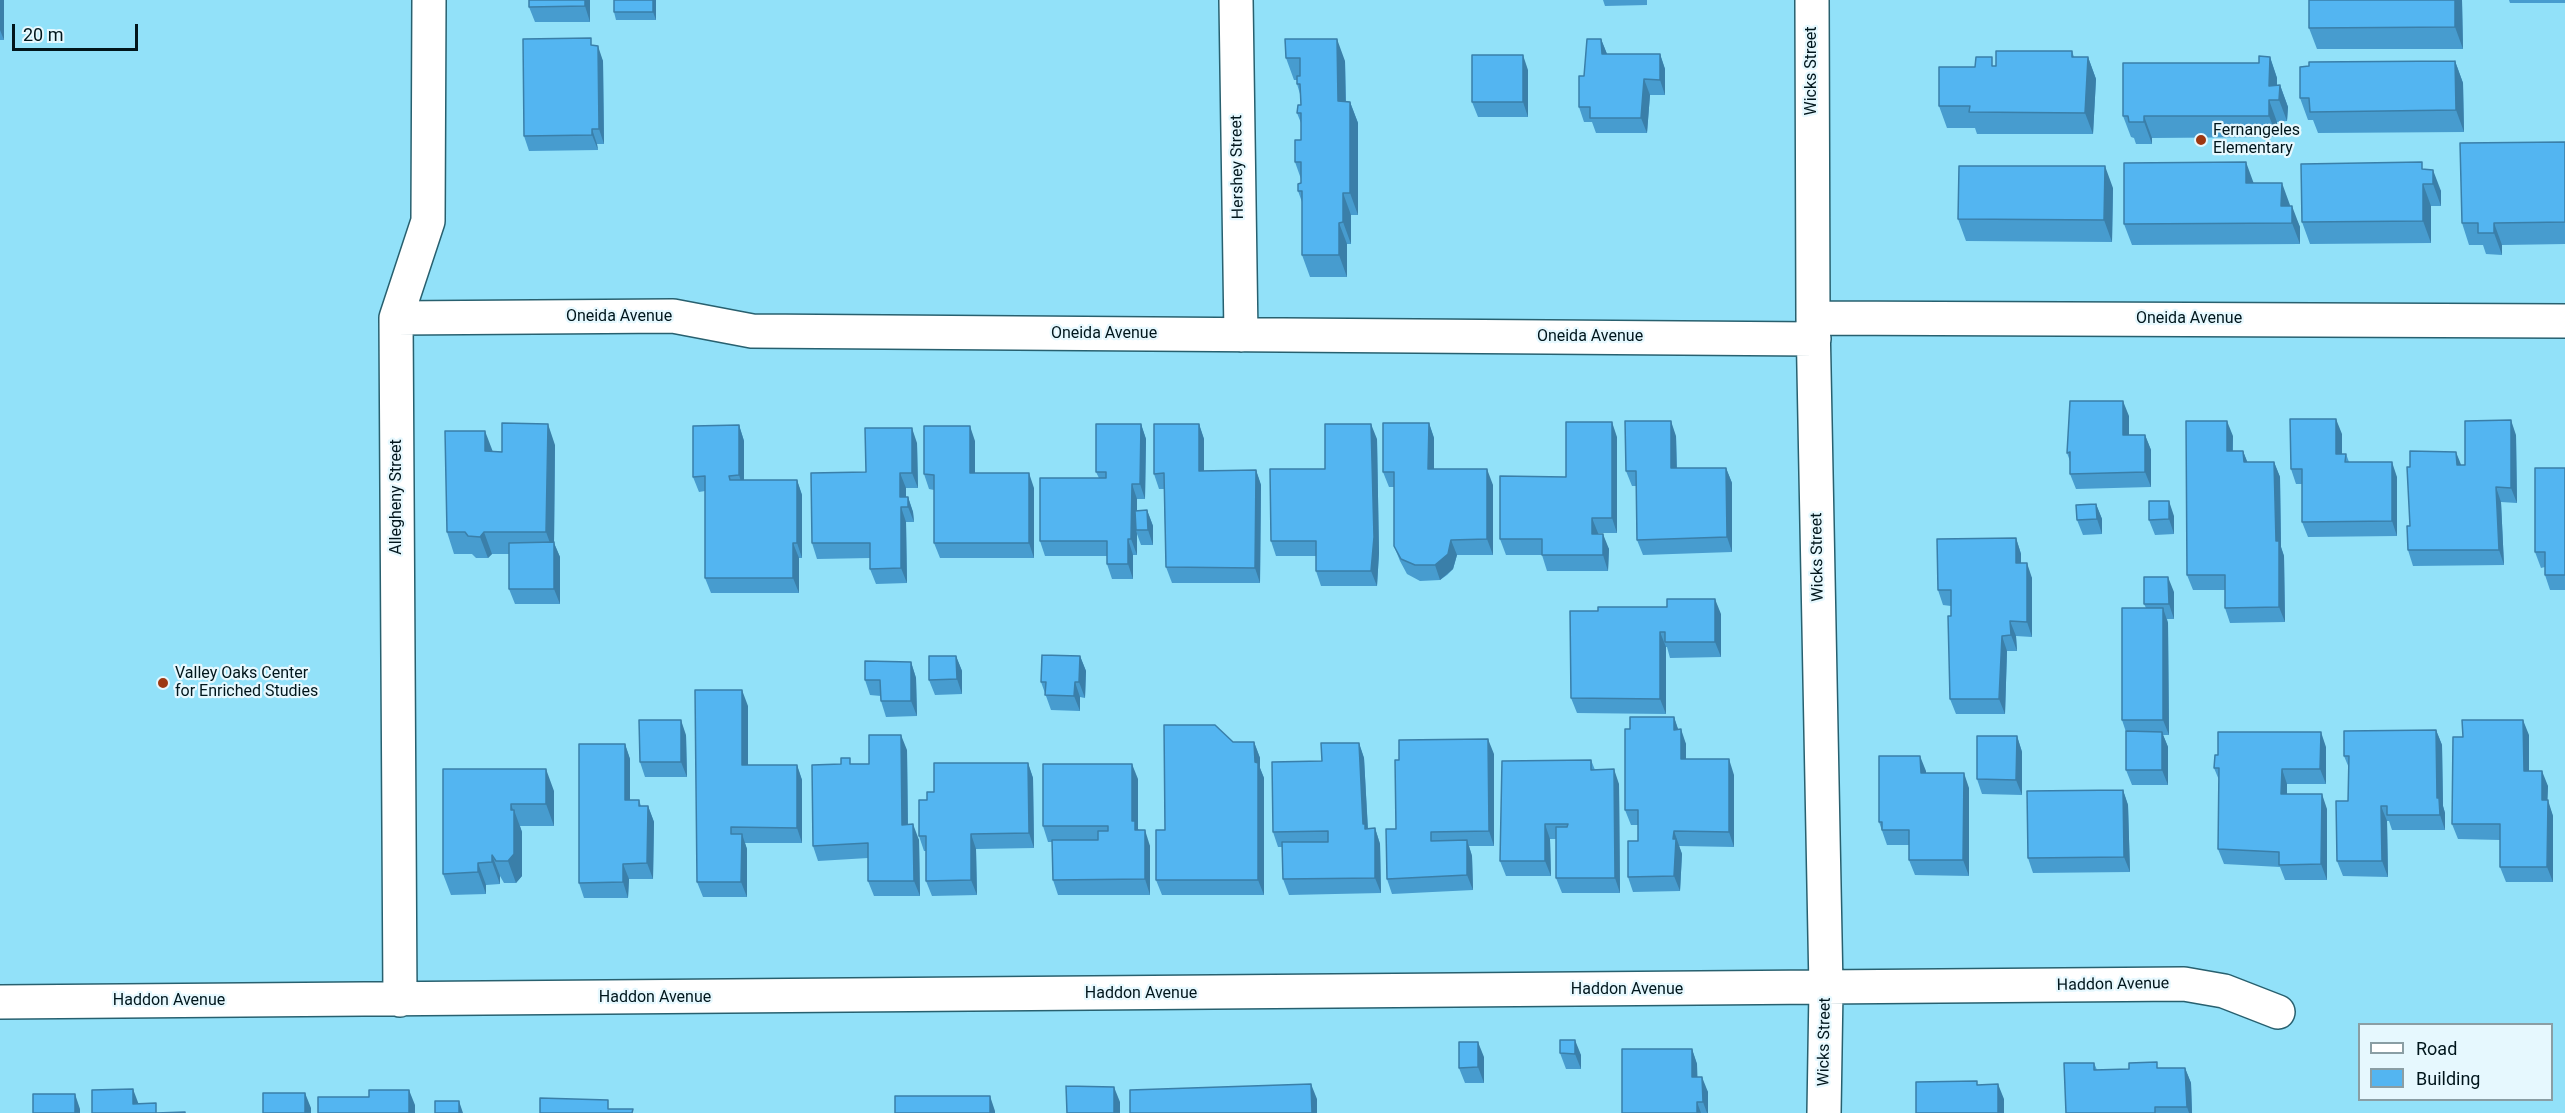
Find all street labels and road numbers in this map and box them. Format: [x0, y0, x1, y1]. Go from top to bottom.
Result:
street label: Wicks Street [1802, 26, 1822, 116]
street label: Hershey Street [1227, 115, 1249, 219]
street label: Oneida Avenue [566, 307, 672, 327]
street label: Oneida Avenue [2136, 309, 2242, 329]
street label: Oneida Avenue [1051, 324, 1157, 344]
street label: Oneida Avenue [1537, 327, 1643, 347]
street label: Allegheny Street [387, 439, 407, 555]
street label: Wicks Street [1808, 512, 1828, 602]
street label: Haddon Avenue [2057, 974, 2169, 996]
street label: Haddon Avenue [1571, 980, 1683, 1000]
street label: Haddon Avenue [1085, 984, 1197, 1004]
street label: Haddon Avenue [599, 988, 711, 1008]
street label: Haddon Avenue [113, 991, 225, 1011]
street label: Wicks Street [1815, 997, 1835, 1087]

